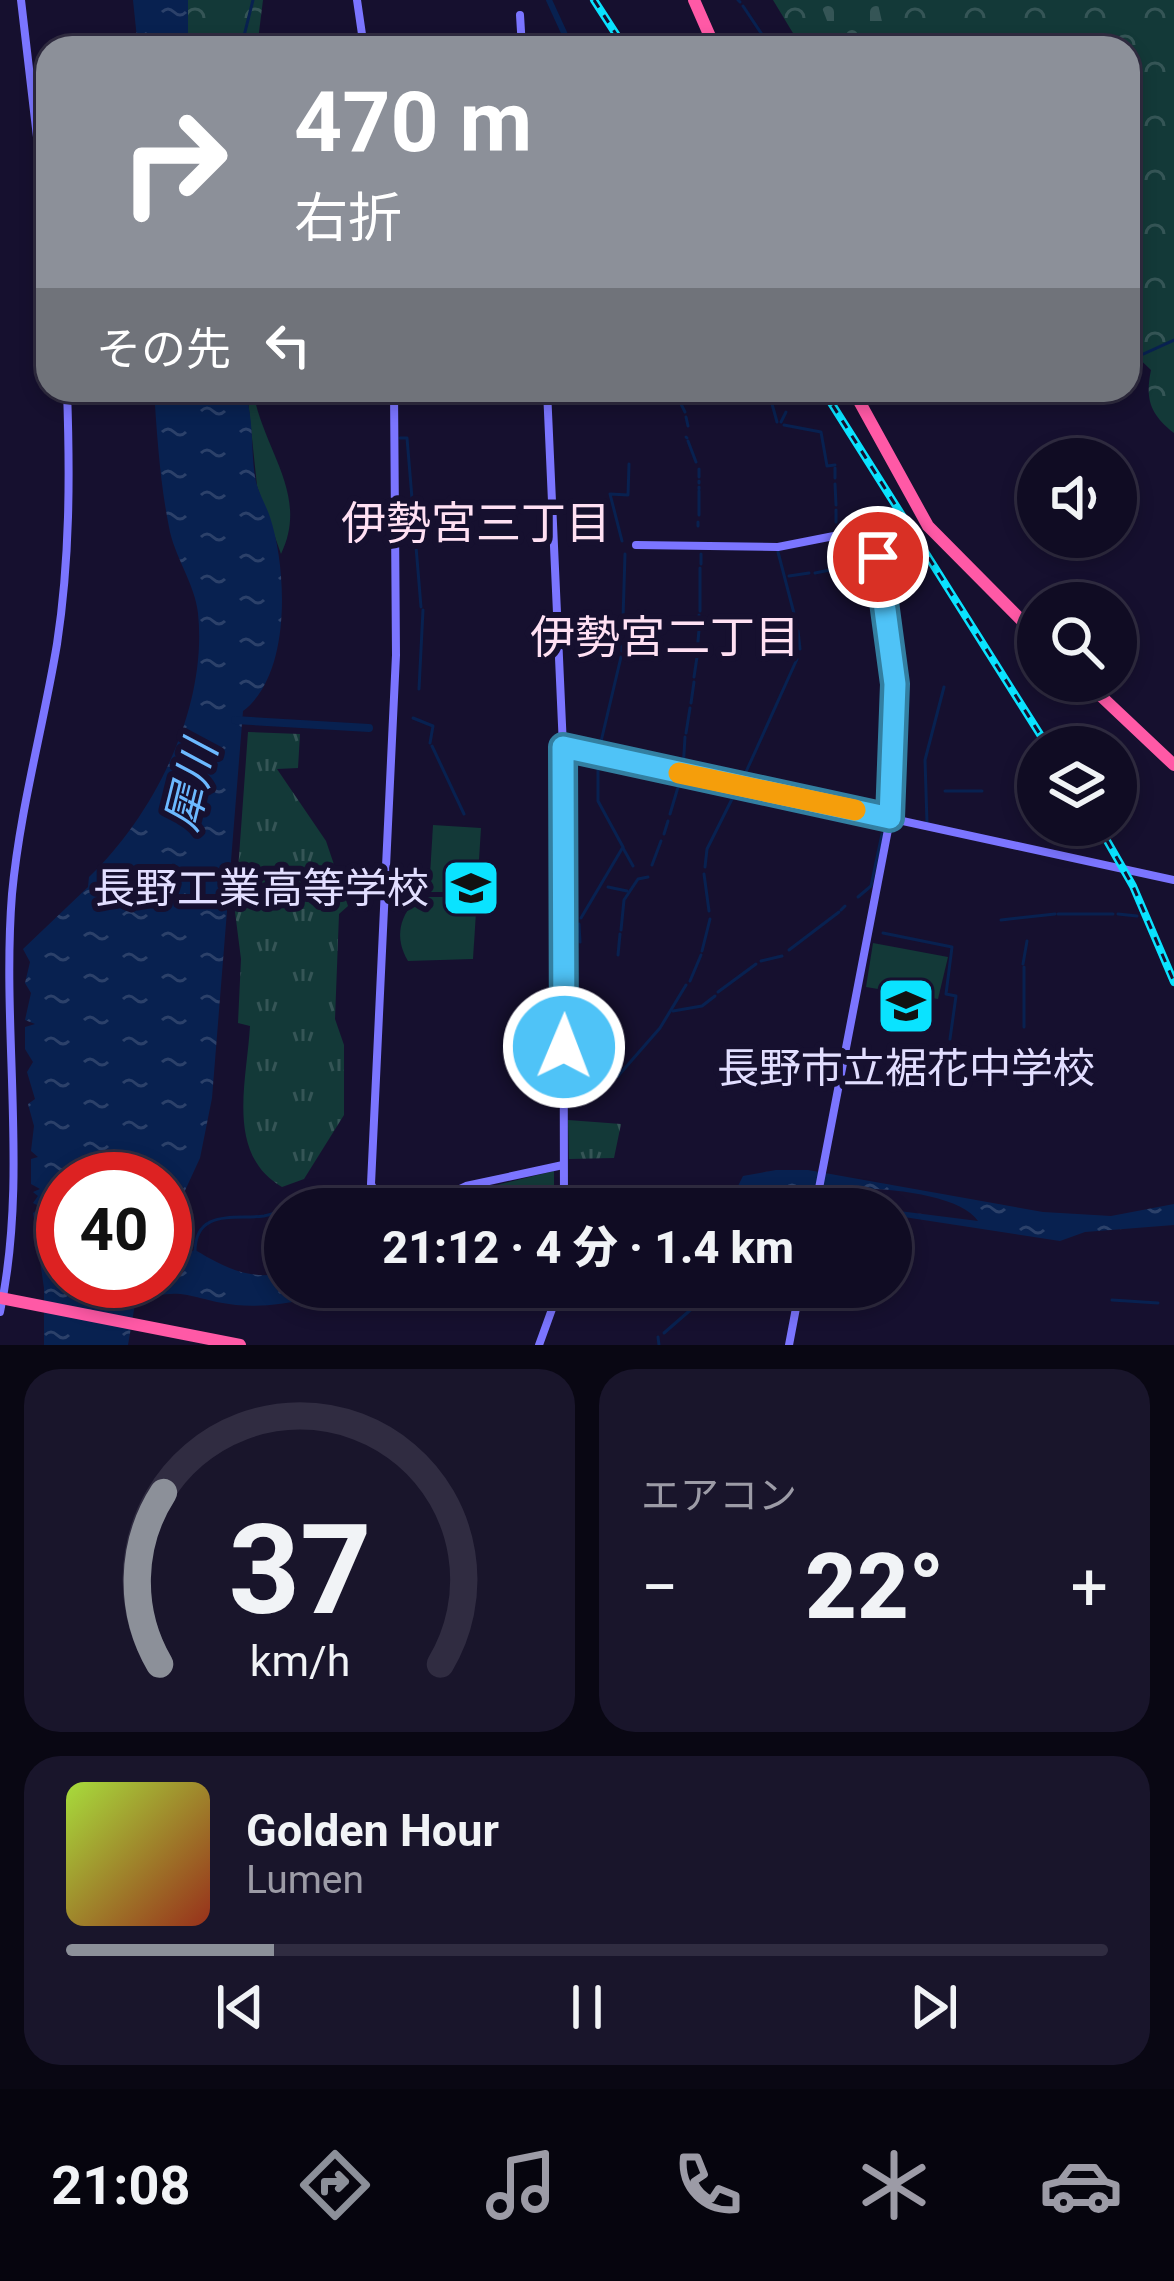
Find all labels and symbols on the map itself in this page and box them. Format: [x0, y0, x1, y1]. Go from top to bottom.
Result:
district label: 伊勢宮三丁目 [341, 497, 611, 550]
pin [827, 506, 929, 608]
district label: 伊勢宮二丁目 [530, 611, 800, 664]
water label: 犀川 [154, 732, 229, 836]
school or university icon: 長野工業高等学校 [440, 857, 502, 919]
place label: 長野工業高等学校 [93, 864, 429, 913]
school or university icon: 長野市立裾花中学校 [875, 975, 937, 1037]
position arrow [501, 984, 627, 1110]
place label: 長野市立裾花中学校 [717, 1044, 1095, 1093]
speed limit sign: 40 [36, 1152, 192, 1308]

